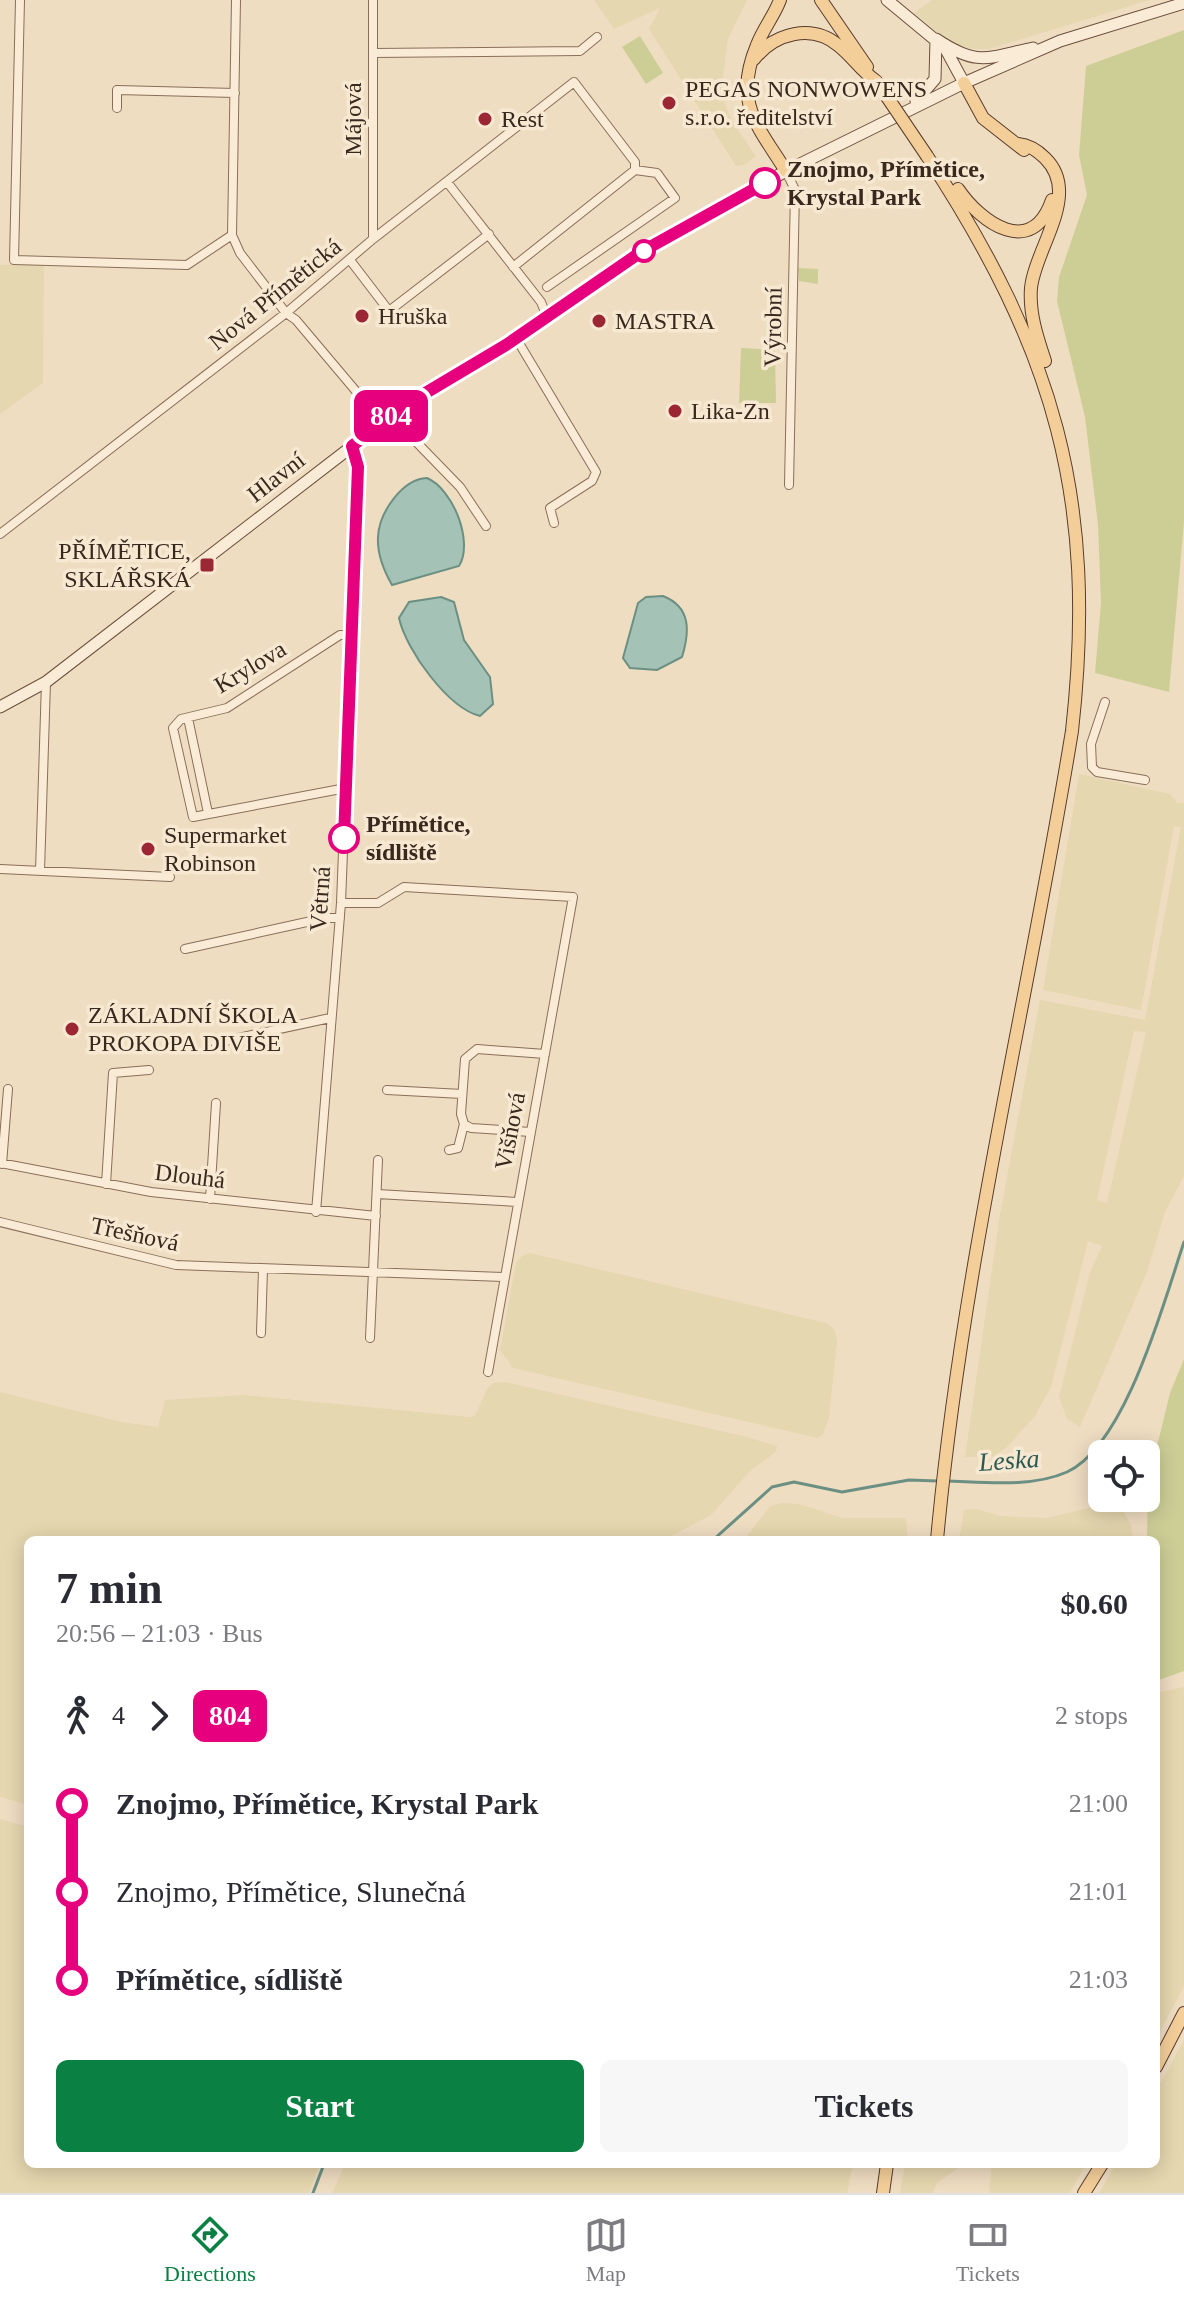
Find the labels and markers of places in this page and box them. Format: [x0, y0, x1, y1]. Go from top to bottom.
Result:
place label: PEGAS NONWOWENS s.r.o. ředitelství [685, 76, 927, 130]
marker: PEGAS NONWOWENS s.r.o. ředitelství [660, 94, 678, 112]
place label: Rest [501, 106, 544, 132]
marker: Rest [476, 110, 494, 128]
place label: Znojmo, Přímětice, Krystal Park [787, 156, 985, 210]
marker: Znojmo, Přímětice, Krystal Park [750, 168, 780, 198]
unlabelled marker [633, 240, 655, 262]
place label: Hruška [378, 303, 448, 329]
marker: Hruška [353, 307, 371, 325]
place label: MASTRA [615, 308, 716, 334]
marker: MASTRA [590, 312, 608, 330]
place label: Lika-Zn [691, 398, 770, 424]
marker: Lika-Zn [666, 402, 684, 420]
place label: PŘÍMĚTICE, SKLÁŘSKÁ [58, 538, 192, 592]
marker: PŘÍMĚTICE, SKLÁŘSKÁ [198, 556, 216, 574]
place label: Přímětice, sídliště [366, 811, 471, 865]
place label: Supermarket Robinson [164, 822, 287, 876]
marker: Přímětice, sídliště [329, 823, 359, 853]
marker: Supermarket Robinson [139, 840, 157, 858]
place label: ZÁKLADNÍ ŠKOLA PROKOPA DIVIŠE [88, 1002, 299, 1056]
marker: ZÁKLADNÍ ŠKOLA PROKOPA DIVIŠE [63, 1020, 81, 1038]

